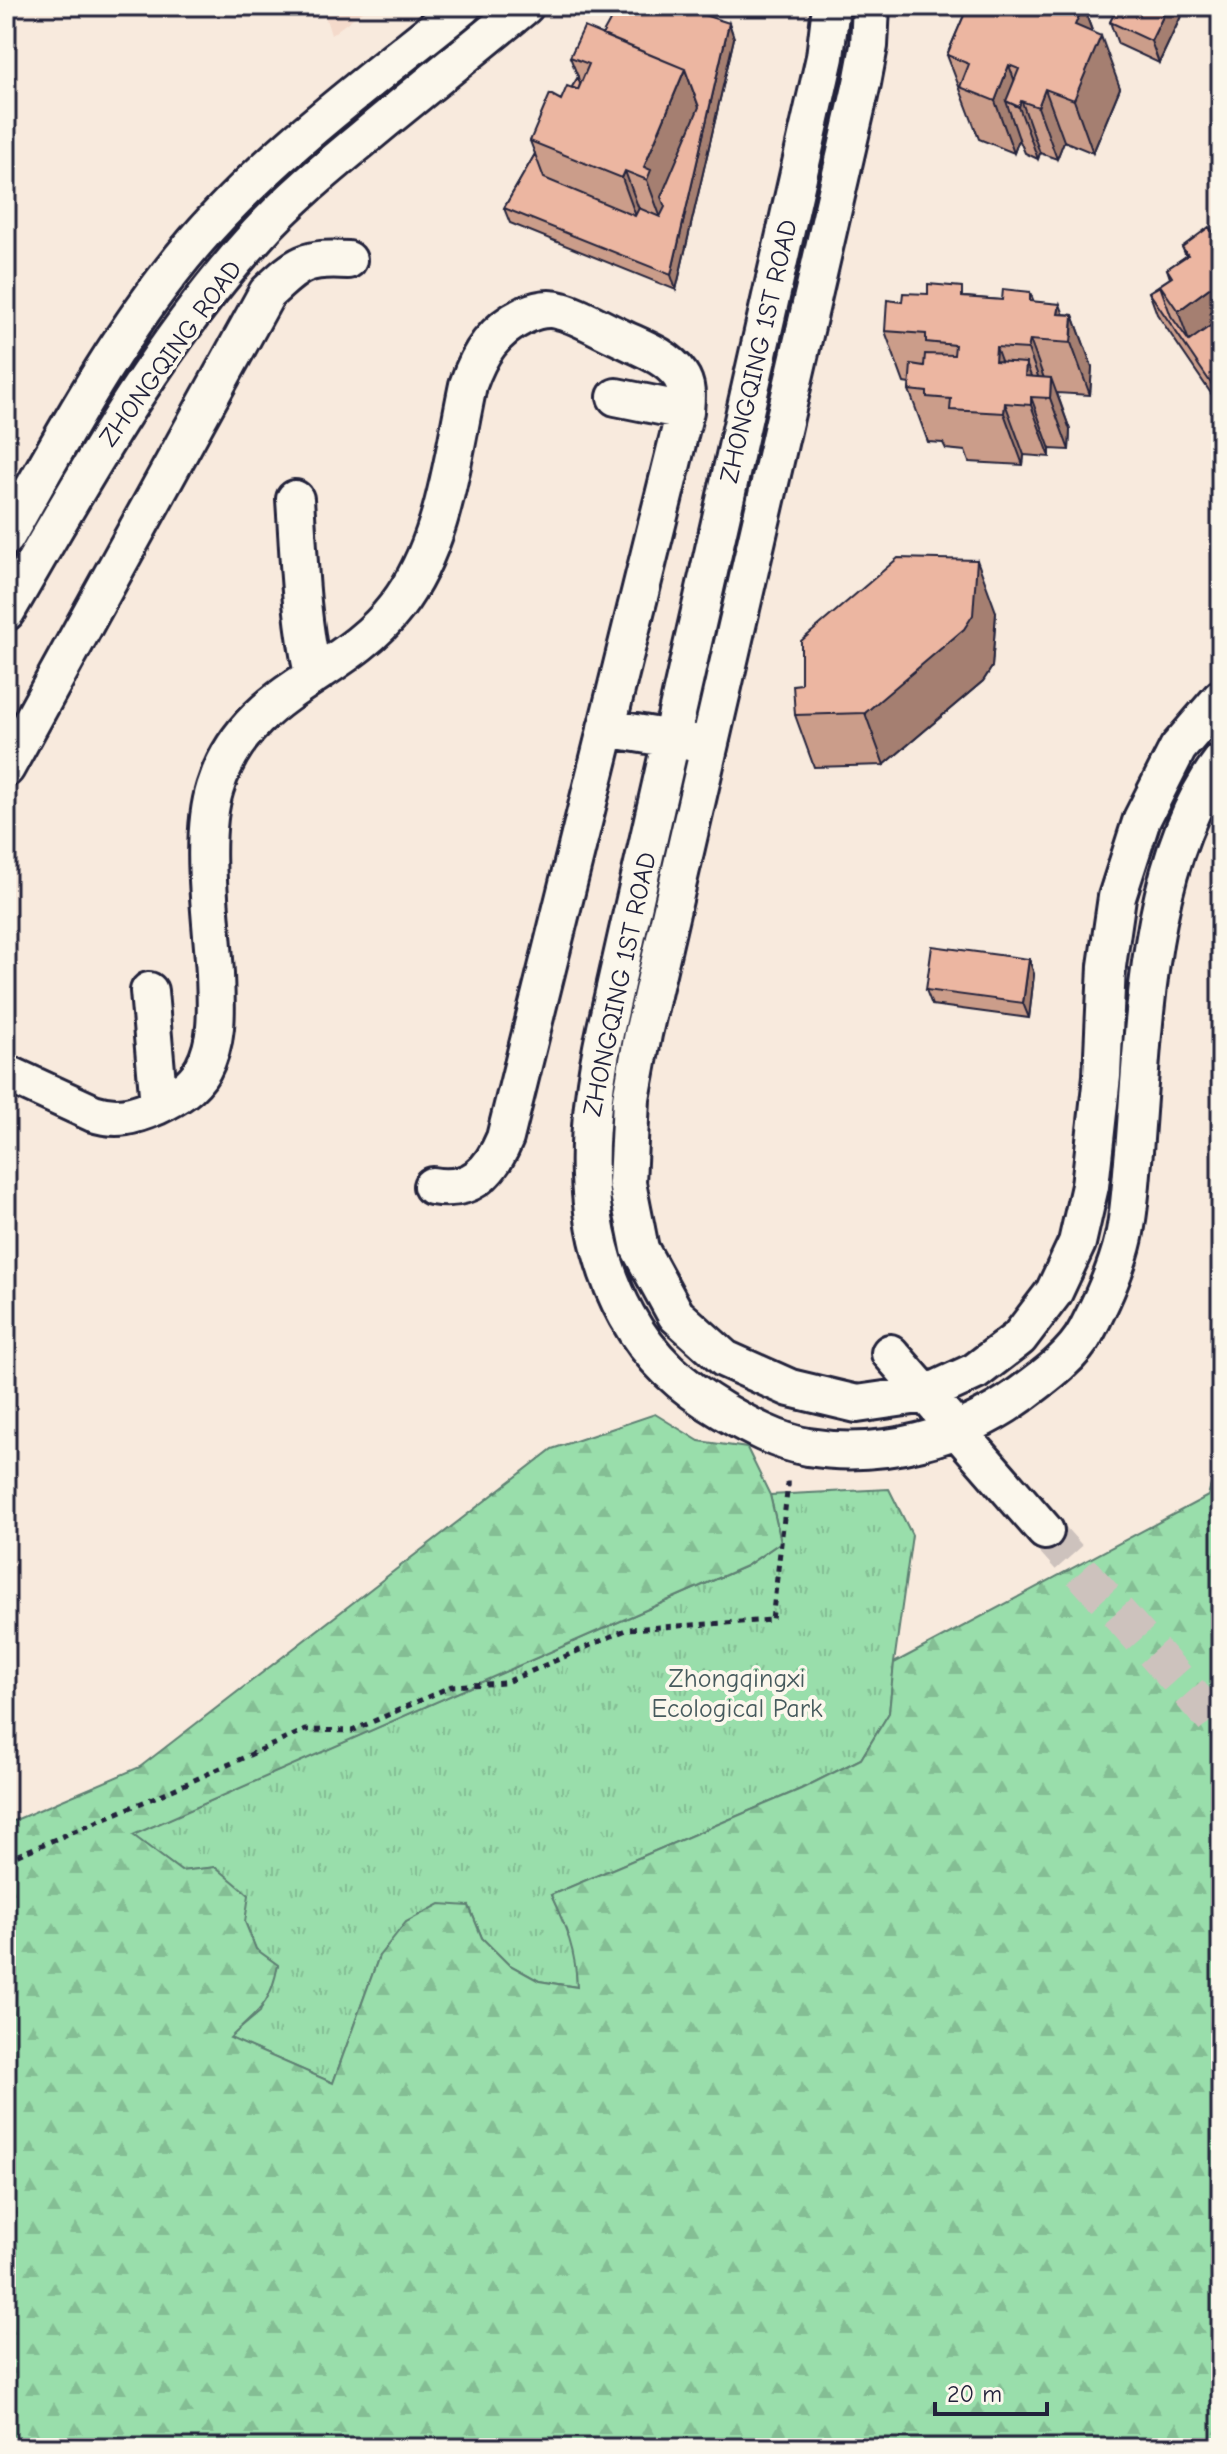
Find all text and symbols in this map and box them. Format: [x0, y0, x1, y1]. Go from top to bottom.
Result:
street label: ZHONGQING 1ST ROAD [714, 217, 804, 486]
street label: ZHONGQING ROAD [93, 255, 248, 452]
street label: ZHONGQING 1ST ROAD [577, 849, 663, 1119]
park label: Zhongqingxi Ecological Park [651, 1664, 823, 1724]
scale bar [935, 2366, 1047, 2416]
text: 20 m [947, 2380, 1002, 2408]

